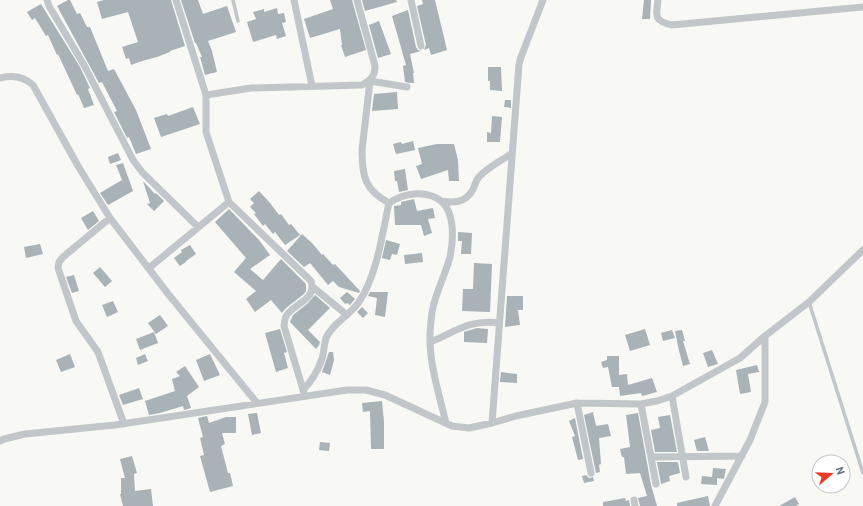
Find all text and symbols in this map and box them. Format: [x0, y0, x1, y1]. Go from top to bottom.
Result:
north arrow [811, 454, 851, 494]
text: N [834, 465, 848, 476]

